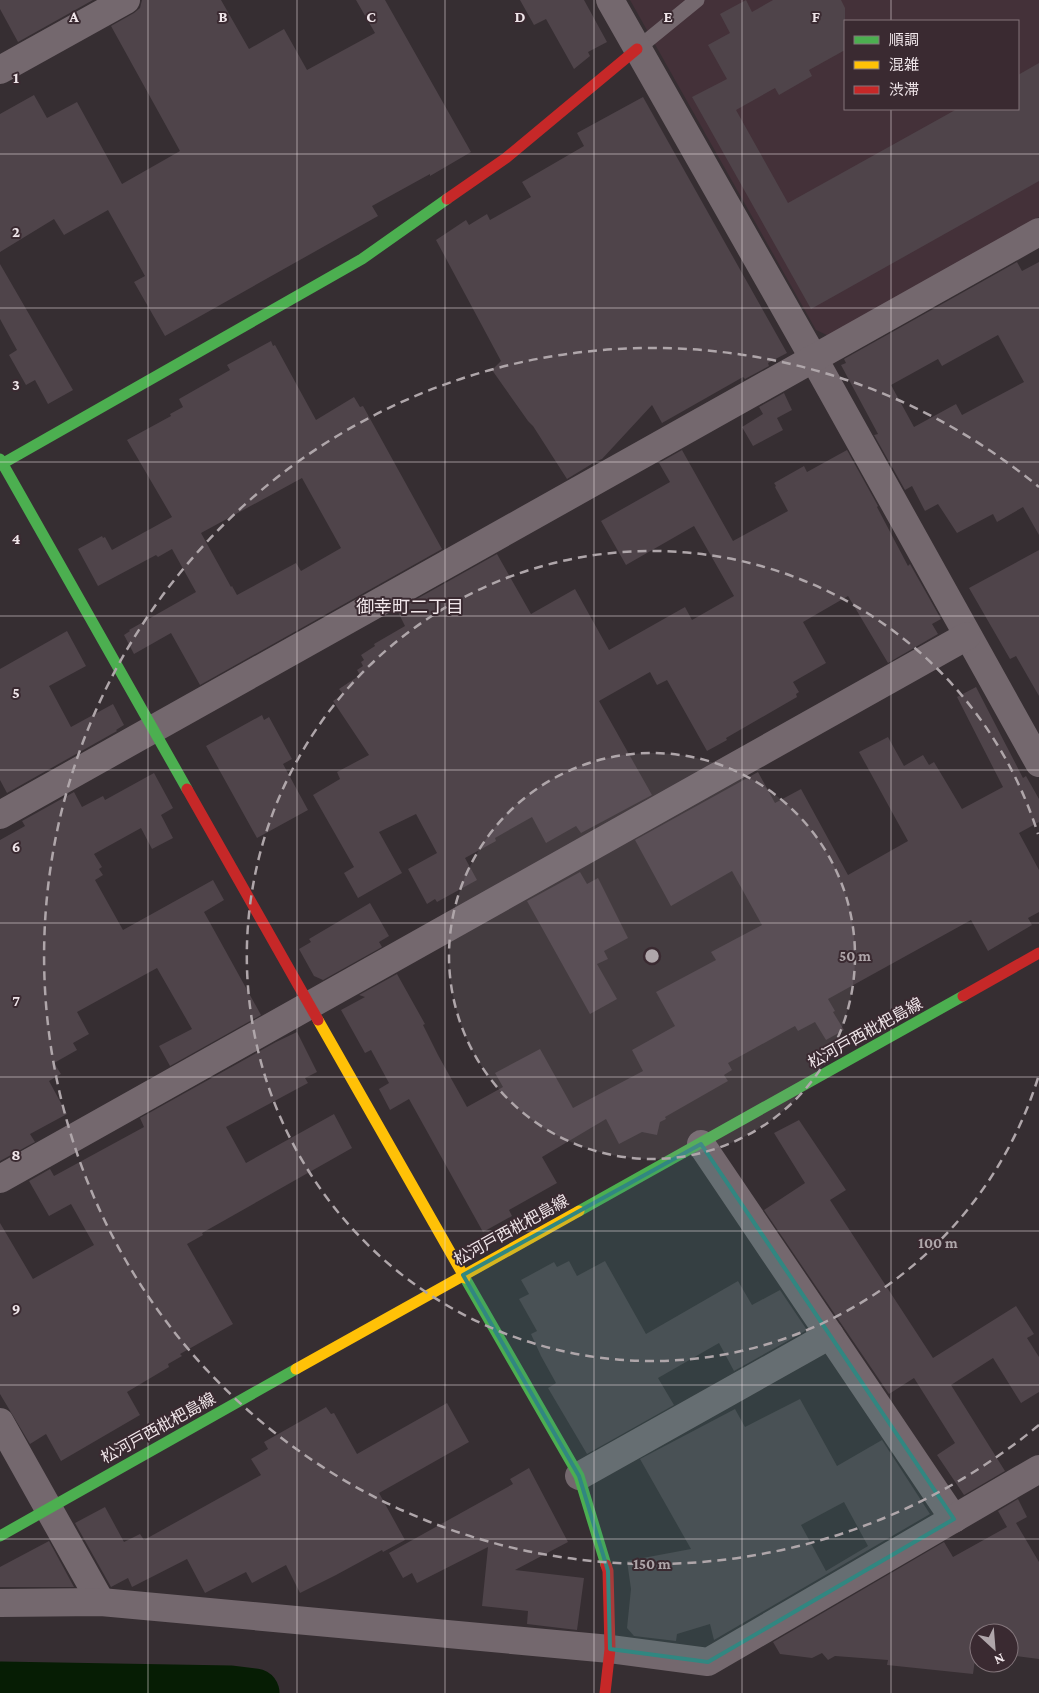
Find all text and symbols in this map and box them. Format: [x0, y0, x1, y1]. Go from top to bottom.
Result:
text: A [68, 8, 79, 25]
text: B [218, 8, 228, 25]
text: C [366, 8, 376, 25]
text: D [514, 8, 526, 25]
text: E [663, 8, 673, 25]
text: F [812, 8, 821, 25]
legend [844, 20, 1019, 110]
text: 順調 [889, 32, 919, 48]
text: 混雑 [889, 57, 919, 73]
text: 1 [13, 69, 19, 86]
text: 渋滞 [889, 82, 919, 98]
text: 2 [12, 223, 20, 240]
text: 3 [12, 376, 20, 393]
text: 4 [12, 530, 21, 547]
district label: 御幸町二丁目 [356, 597, 464, 617]
text: 5 [12, 684, 20, 701]
text: 6 [12, 838, 20, 855]
centre of rings [643, 947, 661, 965]
text: 50 m [839, 948, 871, 964]
text: 7 [12, 992, 20, 1009]
street label: 松河戸西枇杷島線 [805, 995, 925, 1071]
text: 8 [11, 1146, 21, 1163]
street label: 松河戸西枇杷島線 [451, 1192, 571, 1268]
text: 100 m [918, 1235, 958, 1251]
text: 9 [12, 1300, 20, 1317]
street label: 松河戸西枇杷島線 [98, 1390, 218, 1466]
text: 150 m [633, 1556, 671, 1572]
north arrow [969, 1623, 1019, 1673]
text: N [991, 1650, 1007, 1669]

